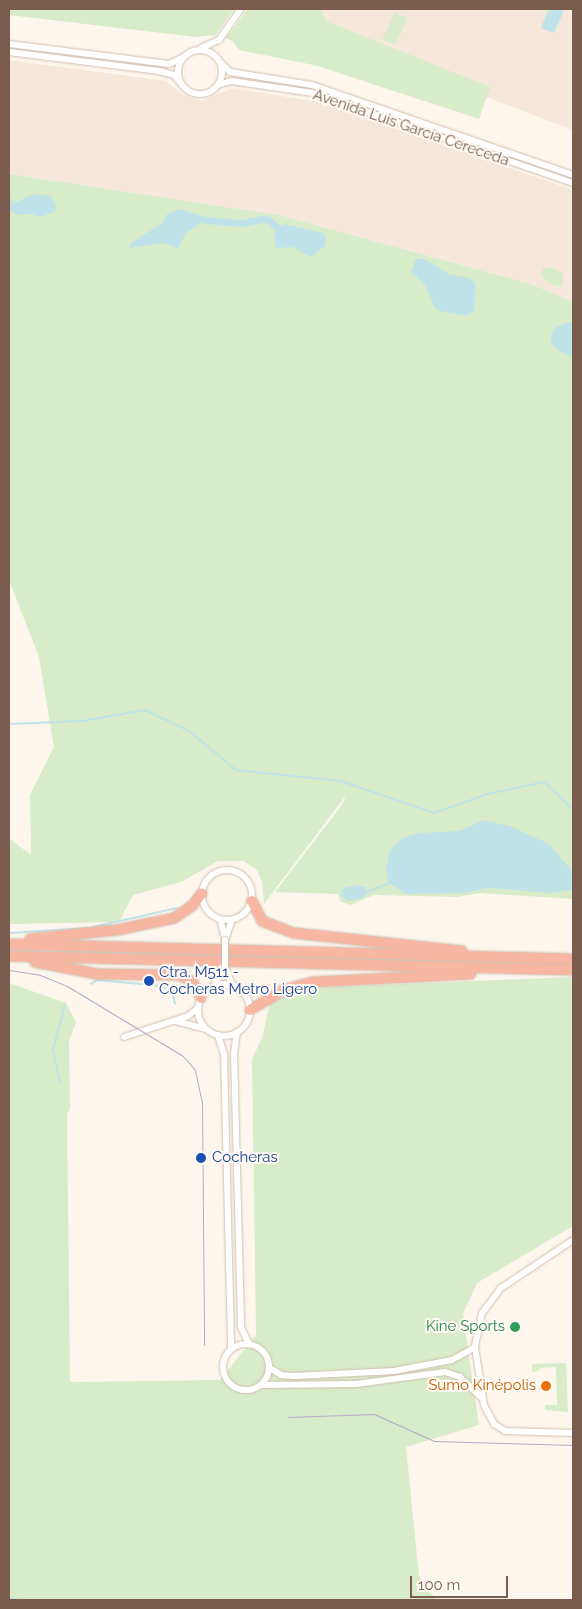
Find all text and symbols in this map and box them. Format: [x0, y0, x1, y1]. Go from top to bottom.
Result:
street label: Avenida Luis García Cereceda [311, 86, 511, 170]
place label: Ctra. M511 - Cocheras Metro Ligero [159, 963, 317, 998]
marker: Ctra. M511 - Cocheras Metro Ligero [143, 975, 155, 987]
place label: Cocheras [212, 1149, 278, 1167]
marker: Cocheras [194, 1151, 208, 1165]
place label: Kine Sports [426, 1318, 505, 1336]
marker: Kine Sports [509, 1321, 521, 1333]
place label: Sumo Kinépolis [428, 1377, 536, 1395]
marker: Sumo Kinépolis [540, 1380, 552, 1392]
scale bar [412, 1566, 510, 1598]
text: 100 m [418, 1576, 460, 1594]

